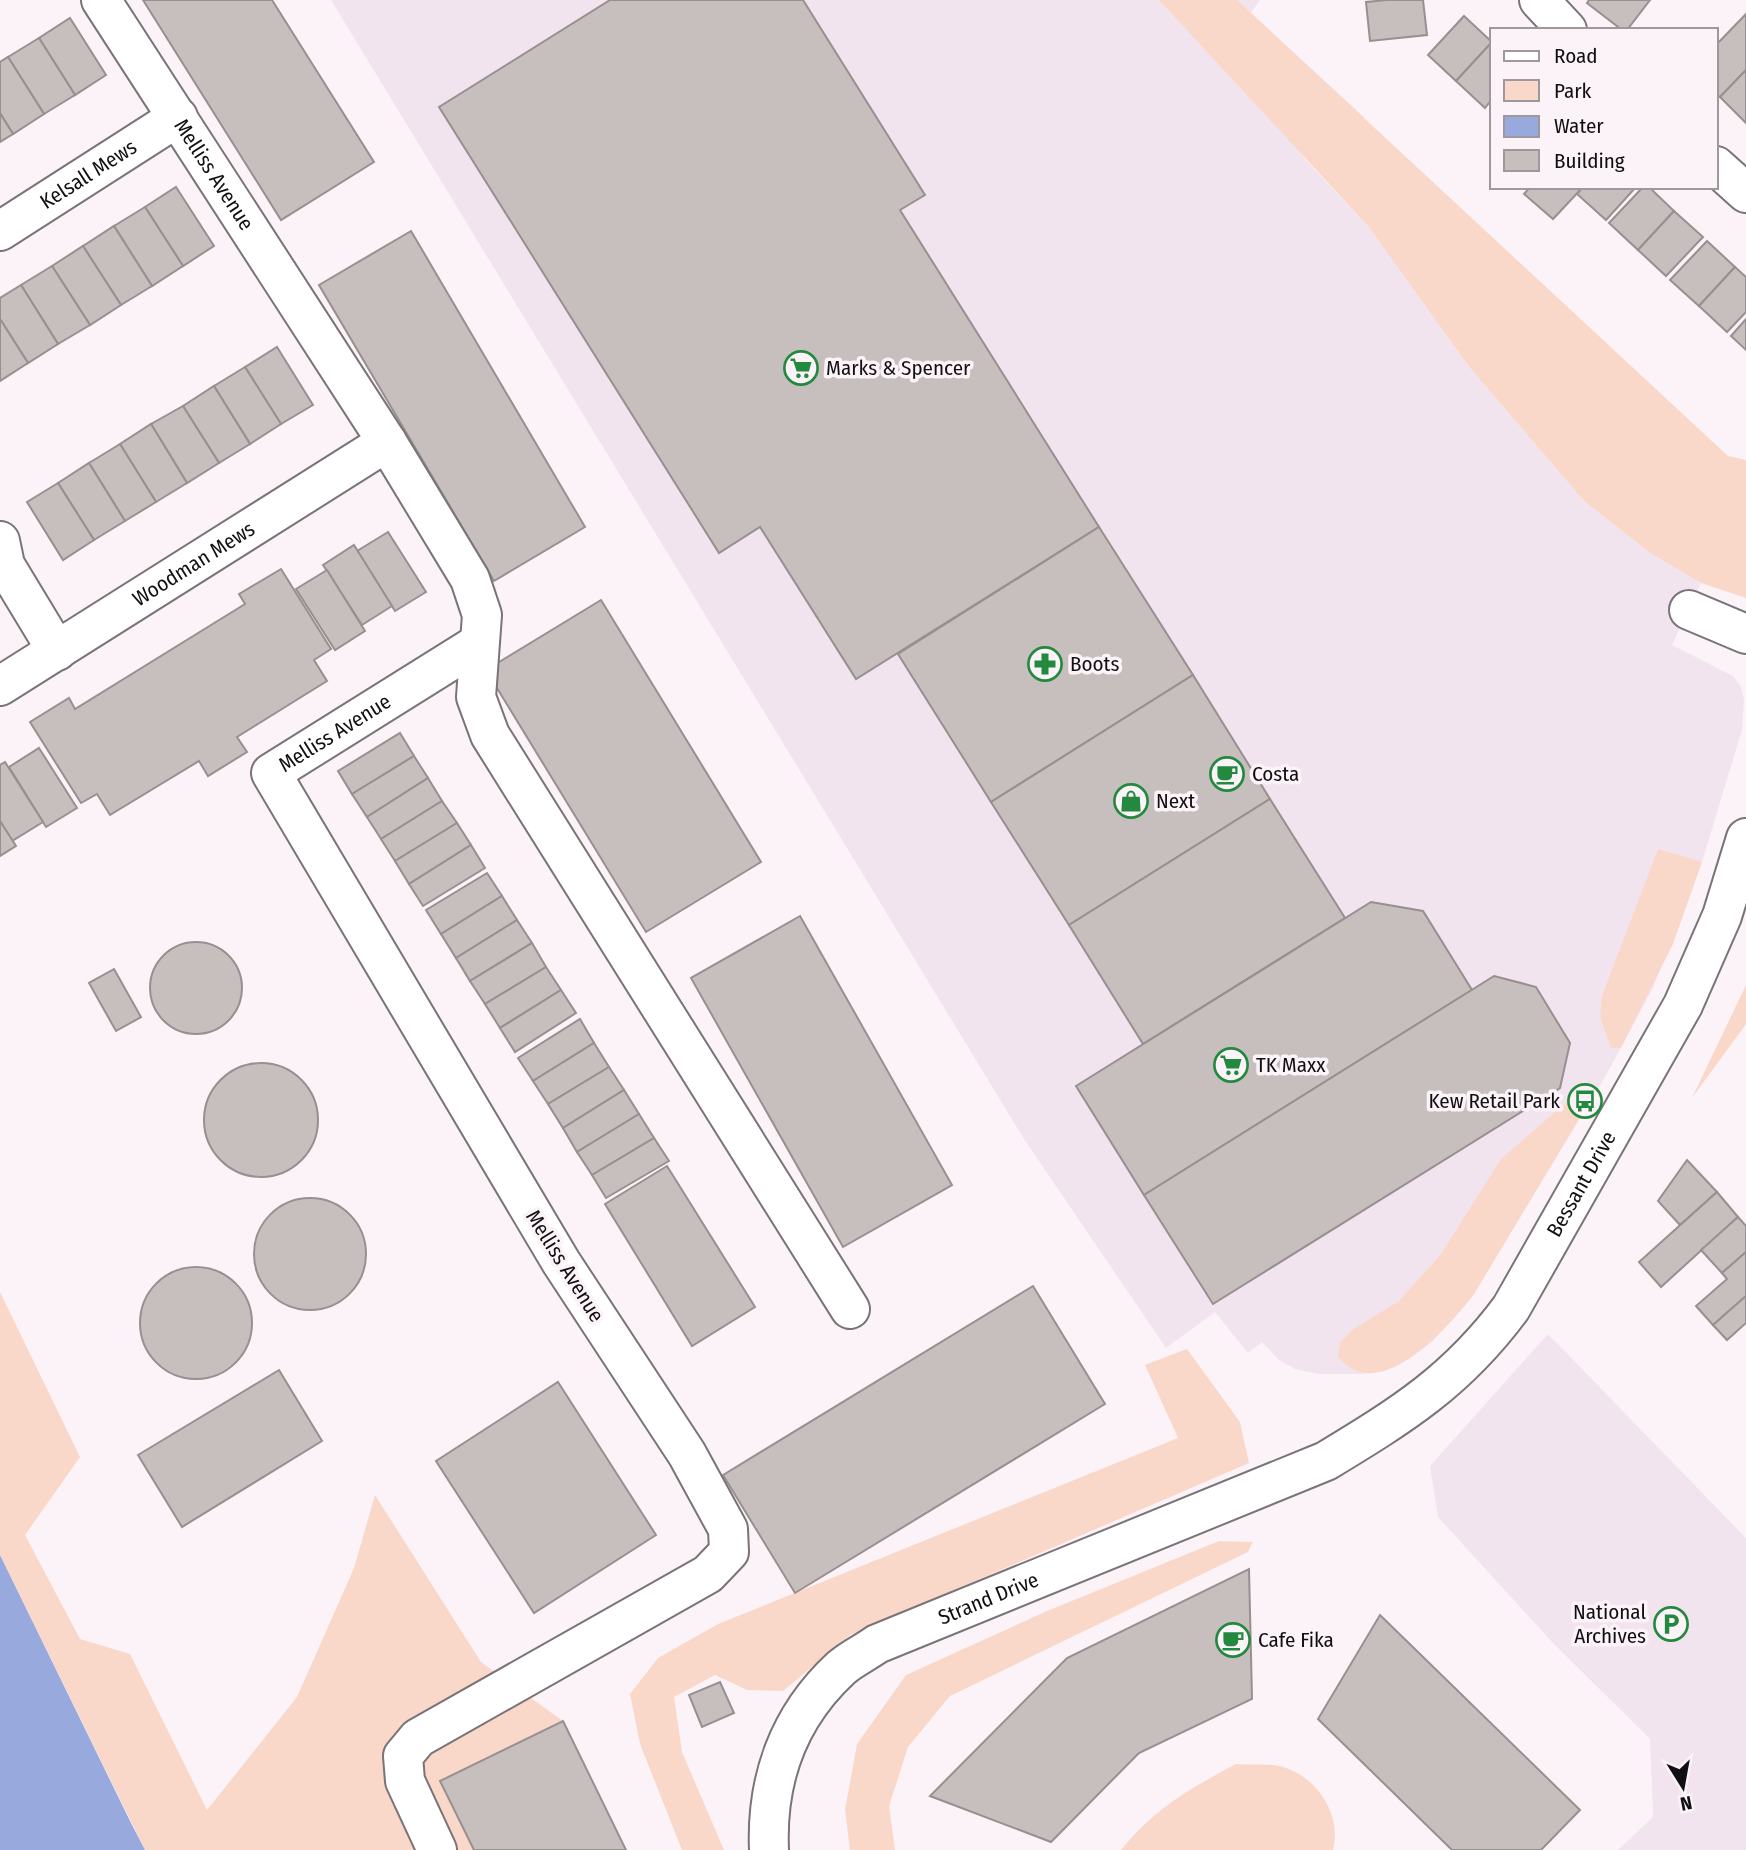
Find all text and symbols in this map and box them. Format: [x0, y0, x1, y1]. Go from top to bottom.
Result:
legend [1490, 28, 1718, 189]
text: Road [1554, 43, 1598, 69]
text: Park [1554, 78, 1592, 104]
text: Water [1554, 113, 1604, 139]
street label: Melliss Avenue [168, 114, 260, 235]
street label: Kelsall Mews [35, 134, 142, 215]
text: Building [1554, 148, 1625, 174]
supermarket icon: Marks & Spencer [782, 349, 820, 387]
place label: Marks & Spencer [826, 355, 971, 381]
street label: Woodman Mews [128, 516, 260, 612]
pharmacy icon: Boots [1026, 645, 1064, 683]
place label: Boots [1070, 651, 1119, 677]
street label: Melliss Avenue [274, 688, 396, 778]
cafe icon: Costa [1208, 755, 1246, 793]
place label: Costa [1252, 761, 1299, 787]
shop icon: Next [1112, 782, 1150, 820]
place label: Next [1156, 788, 1195, 814]
supermarket icon: TK Maxx [1212, 1046, 1250, 1084]
place label: TK Maxx [1256, 1052, 1326, 1078]
bus stop icon: Kew Retail Park [1566, 1082, 1604, 1120]
place label: Kew Retail Park [1429, 1088, 1560, 1114]
street label: Bessant Drive [1541, 1127, 1622, 1241]
street label: Melliss Avenue [520, 1205, 610, 1327]
street label: Strand Drive [934, 1567, 1042, 1631]
place label: National Archives [1573, 1599, 1646, 1649]
parking icon: National Archives [1652, 1605, 1690, 1643]
cafe icon: Cafe Fika [1214, 1621, 1252, 1659]
place label: Cafe Fika [1258, 1627, 1334, 1653]
north arrow [1648, 1752, 1718, 1822]
text: N [1678, 1791, 1694, 1816]

